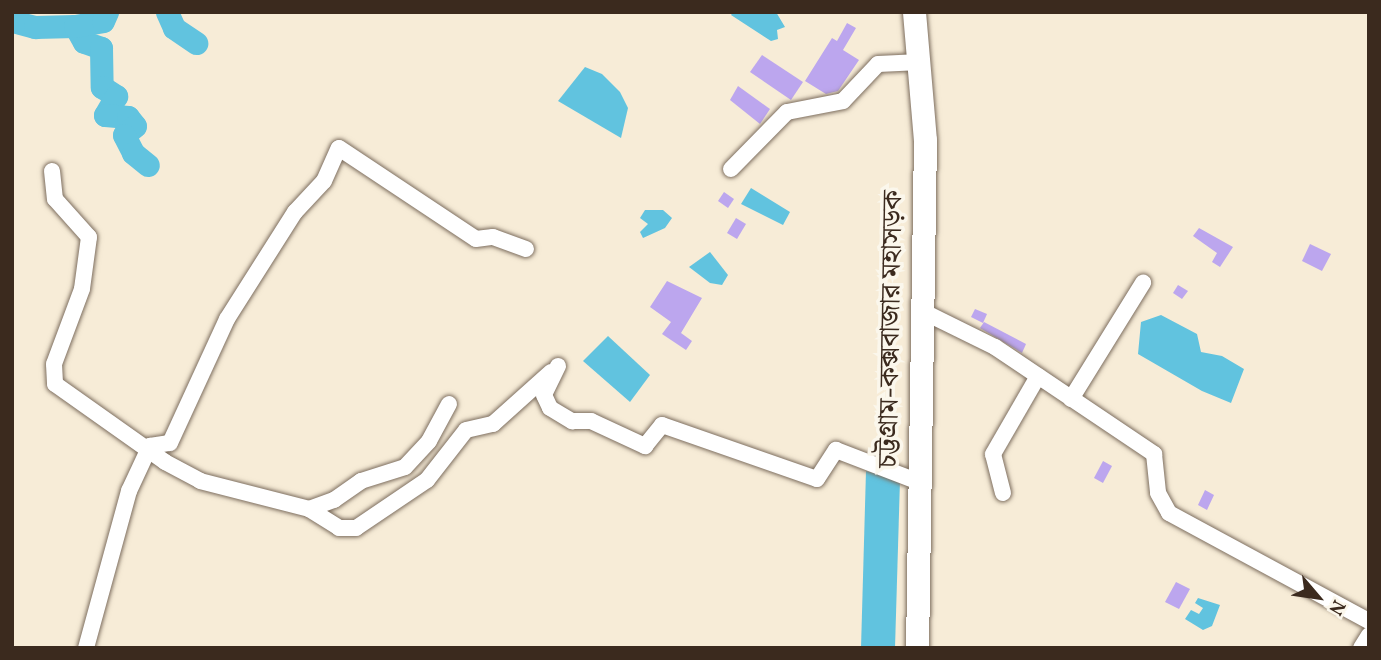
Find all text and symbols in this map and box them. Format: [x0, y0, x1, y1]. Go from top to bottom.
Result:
street label: চট্টগ্রাম-কক্সবাজার মহাসড়ক [873, 190, 911, 468]
north arrow [1283, 562, 1353, 632]
text: N [1322, 595, 1351, 620]

